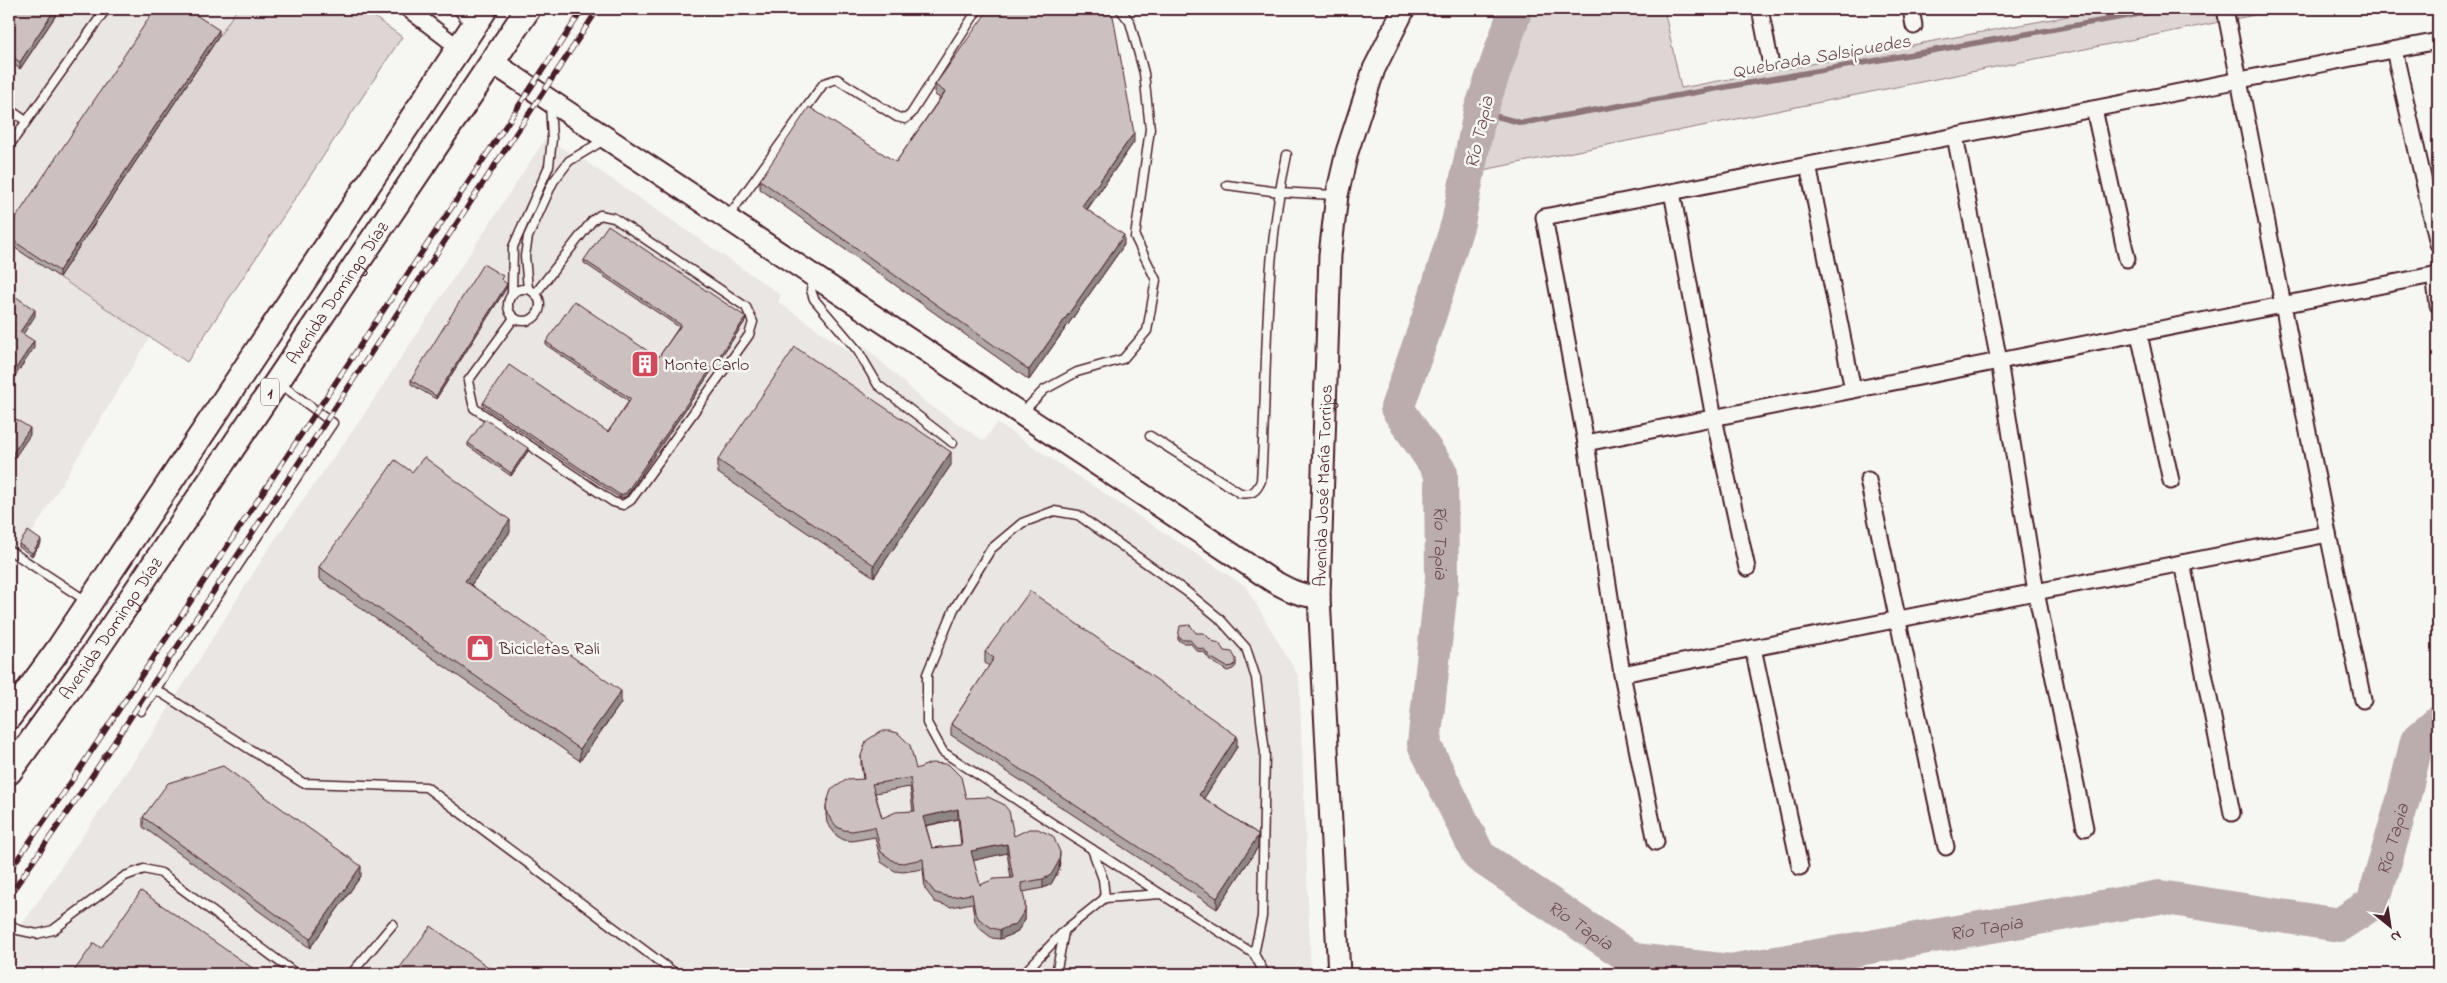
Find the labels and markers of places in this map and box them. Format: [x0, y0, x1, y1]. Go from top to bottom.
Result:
building icon: Monte Carlo [630, 349, 660, 379]
place label: Monte Carlo [664, 353, 749, 379]
shop icon: Bicicletas Rali [465, 633, 495, 663]
place label: Bicicletas Rali [498, 637, 600, 663]

